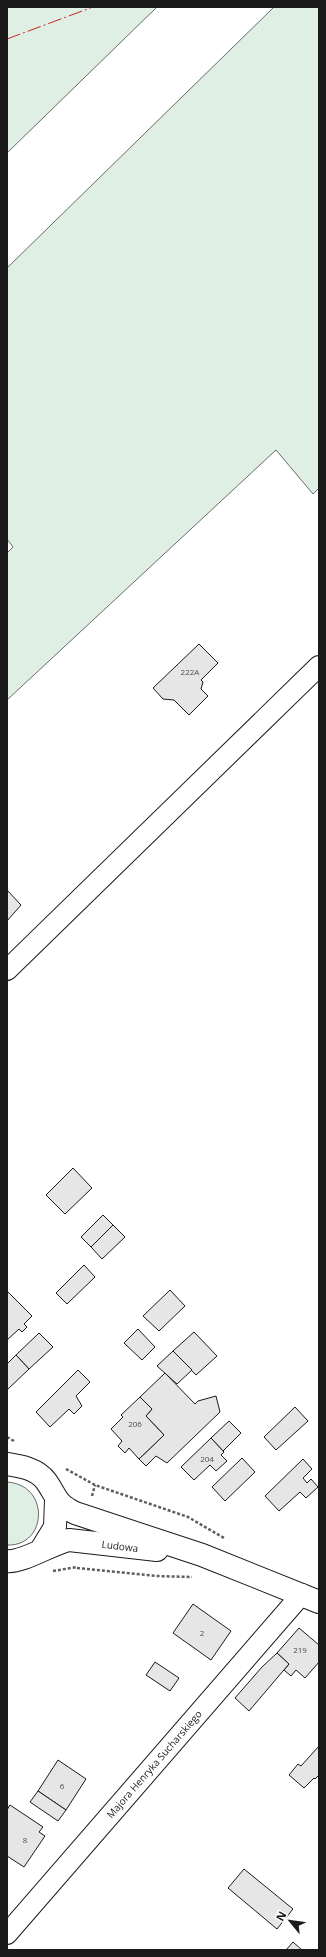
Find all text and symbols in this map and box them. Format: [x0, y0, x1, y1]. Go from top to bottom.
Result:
house number: 222A [181, 666, 200, 677]
house number: 206 [128, 1418, 142, 1429]
house number: 204 [200, 1453, 214, 1464]
street label: Ludowa [101, 1537, 139, 1555]
house number: 2 [200, 1627, 205, 1638]
house number: 219 [293, 1644, 307, 1655]
street label: Majora Henryka Sucharskiego [103, 1707, 205, 1821]
house number: 6 [60, 1780, 65, 1791]
house number: 8 [23, 1834, 28, 1845]
north arrow [270, 1901, 310, 1941]
text: N [272, 1908, 290, 1923]

